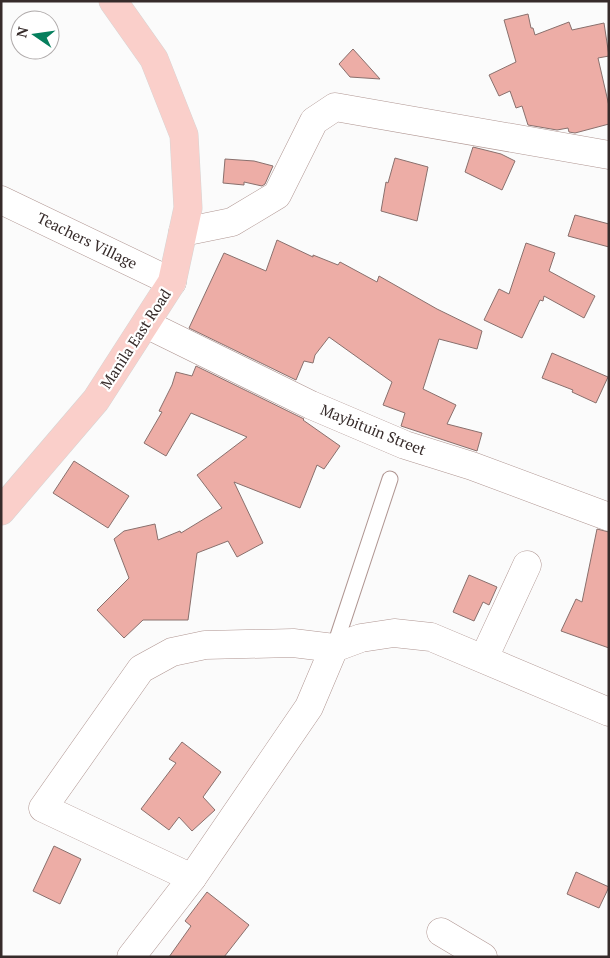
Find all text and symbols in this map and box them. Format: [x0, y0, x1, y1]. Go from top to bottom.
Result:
north arrow [10, 10, 60, 60]
text: N [11, 24, 32, 39]
street label: Teachers Village [34, 207, 141, 273]
street label: Manila East Road [95, 285, 175, 392]
street label: Maybituin Street [318, 399, 429, 460]

